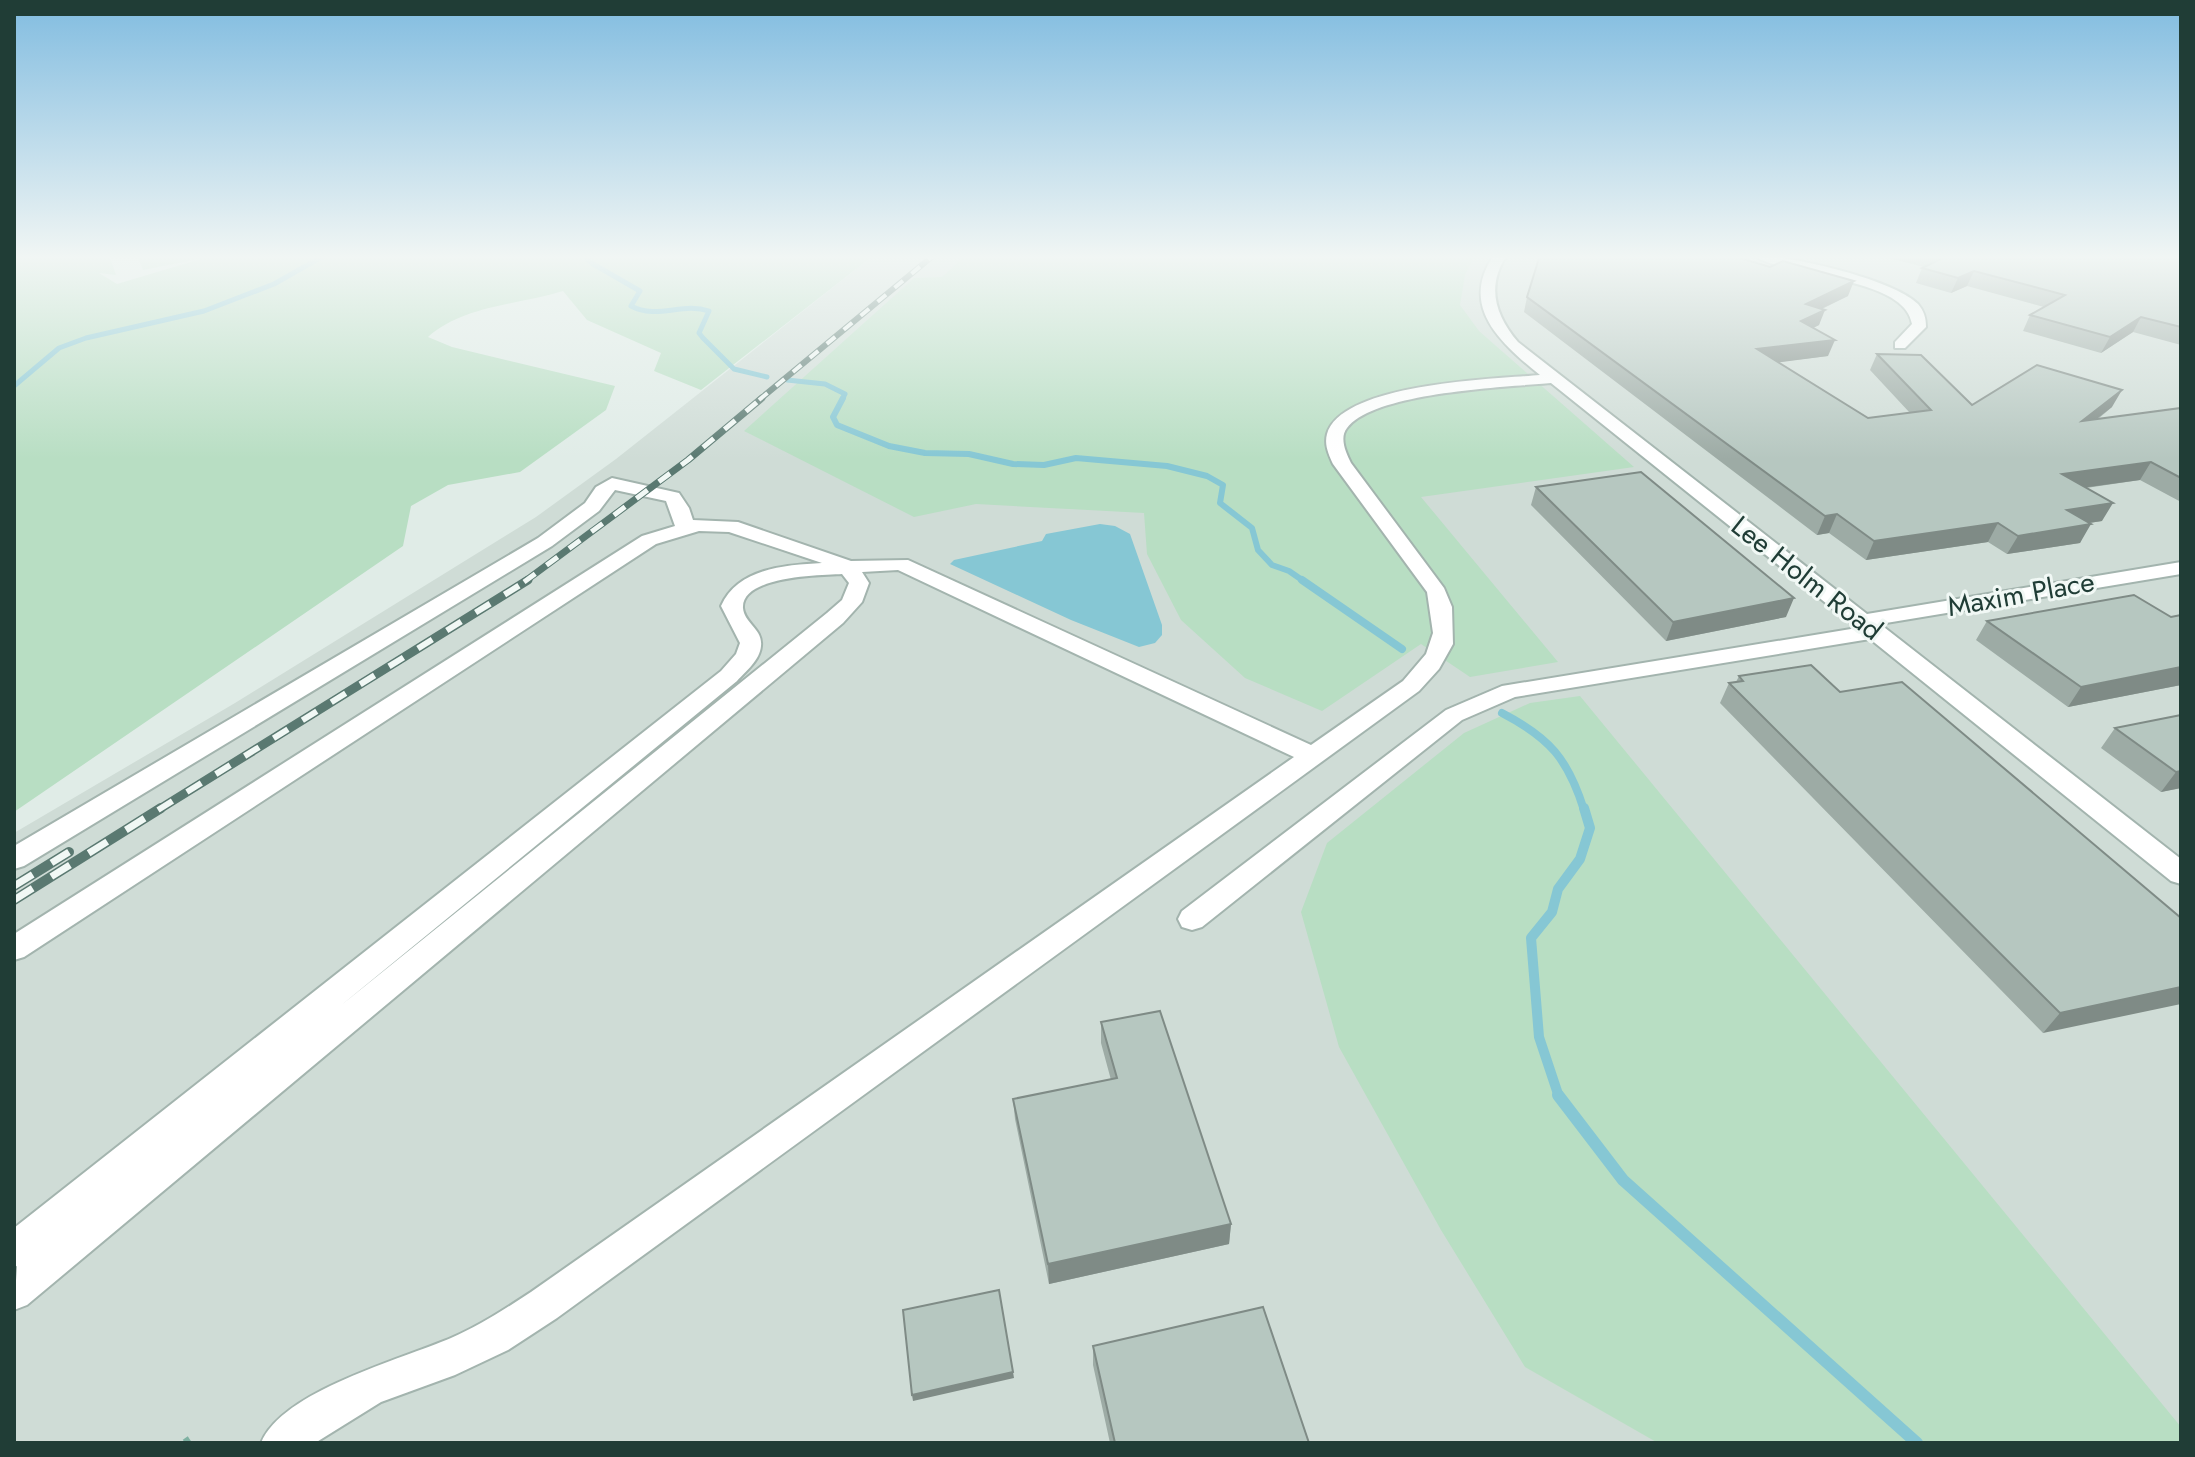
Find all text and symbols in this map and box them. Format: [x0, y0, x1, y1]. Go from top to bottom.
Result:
street label: Lee Holm Road [1723, 506, 1891, 650]
street label: Maxim Place [1944, 561, 2098, 627]

